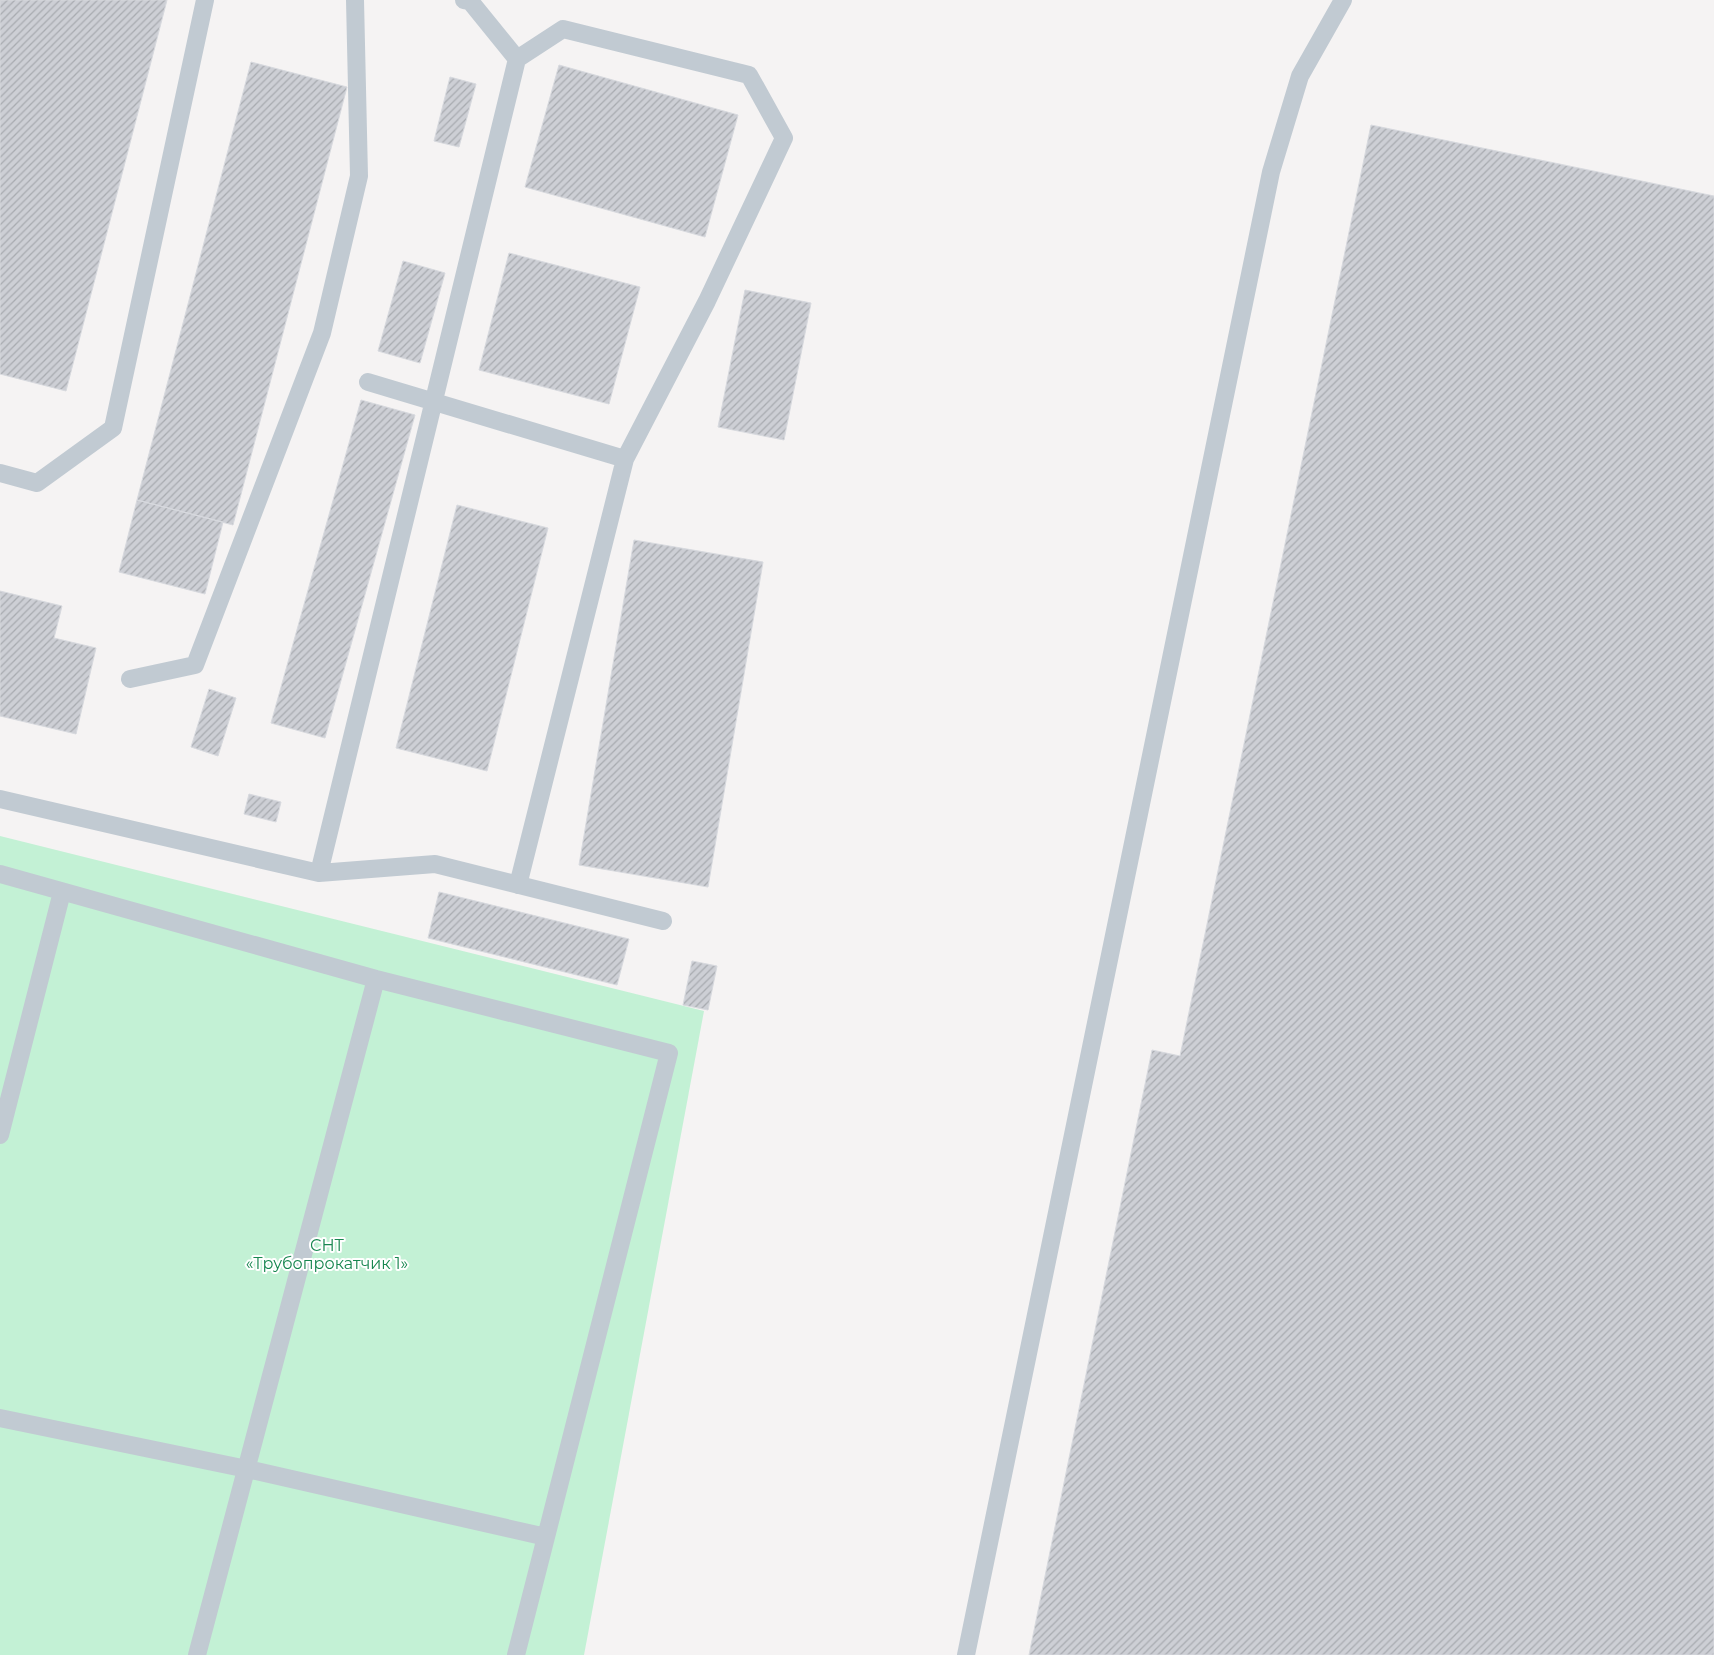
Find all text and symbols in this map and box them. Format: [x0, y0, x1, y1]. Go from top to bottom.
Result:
park label: СНТ «Трубопрокатчик 1» [246, 1236, 408, 1273]

